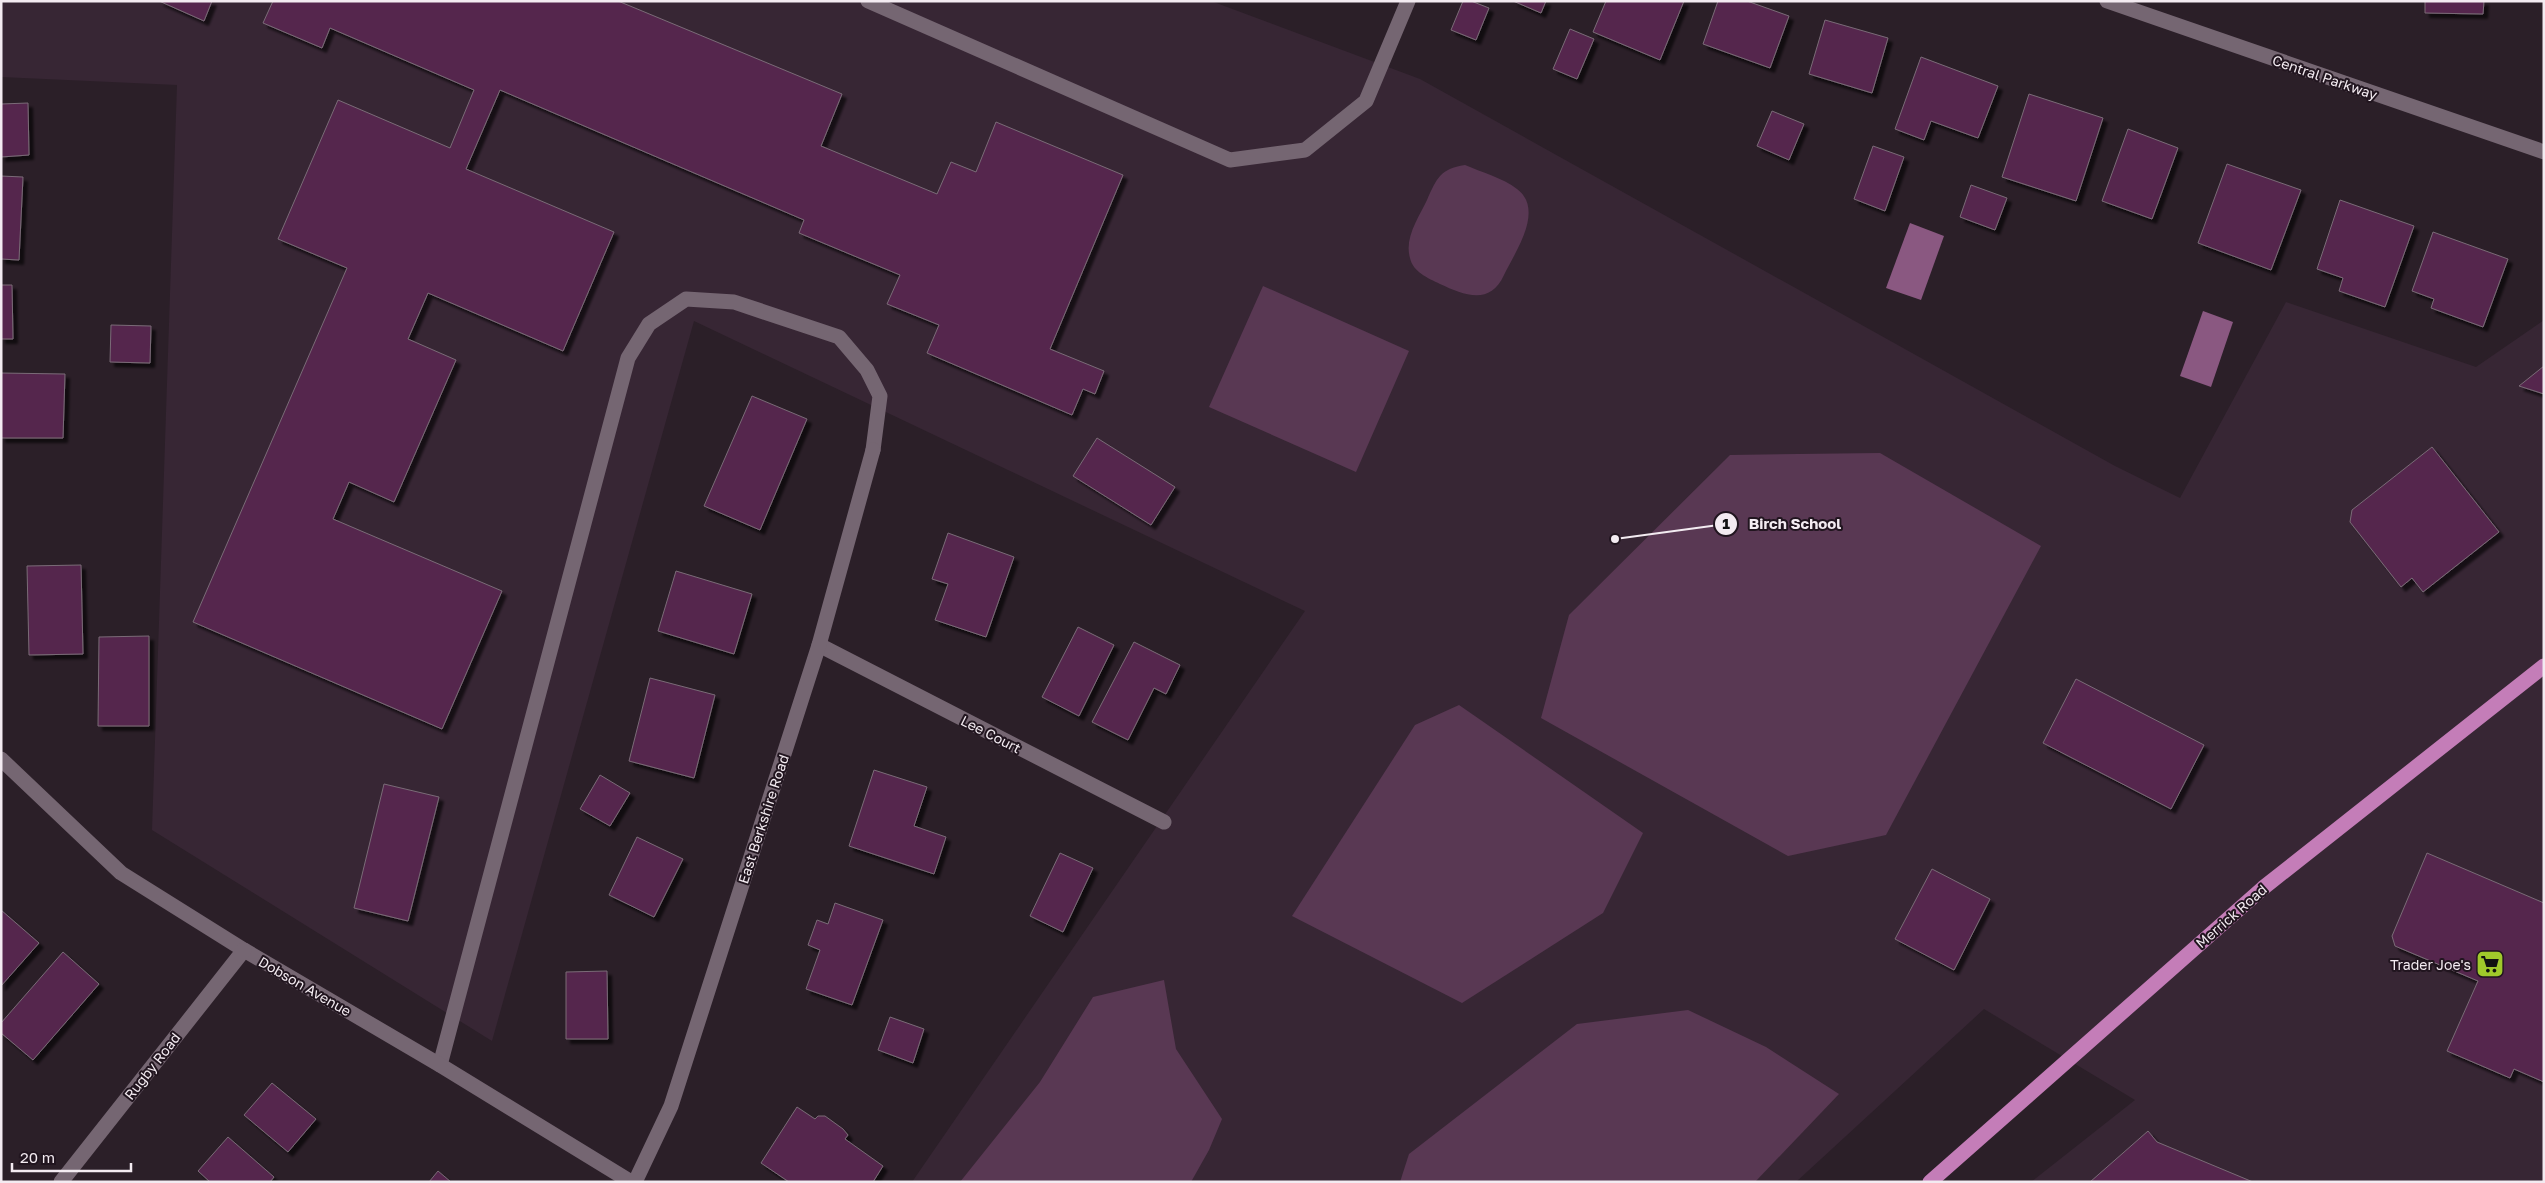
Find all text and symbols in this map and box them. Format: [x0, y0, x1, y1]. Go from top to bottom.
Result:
street label: Central Parkway [2270, 51, 2380, 103]
callout: Birch School [1713, 509, 1851, 539]
text: 1 [1722, 514, 1730, 532]
text: Birch School [1749, 514, 1841, 532]
street label: Lee Court [958, 712, 1024, 756]
street label: East Berkshire Road [734, 752, 792, 886]
street label: Merrick Road [2192, 881, 2270, 951]
supermarket icon: Trader Joe's [2475, 949, 2505, 979]
street label: Dobson Avenue [256, 953, 354, 1019]
place label: Trader Joe's [2390, 956, 2471, 973]
street label: Rugby Road [121, 1029, 183, 1103]
scale bar [12, 1140, 131, 1172]
text: 20 m [20, 1148, 55, 1166]

